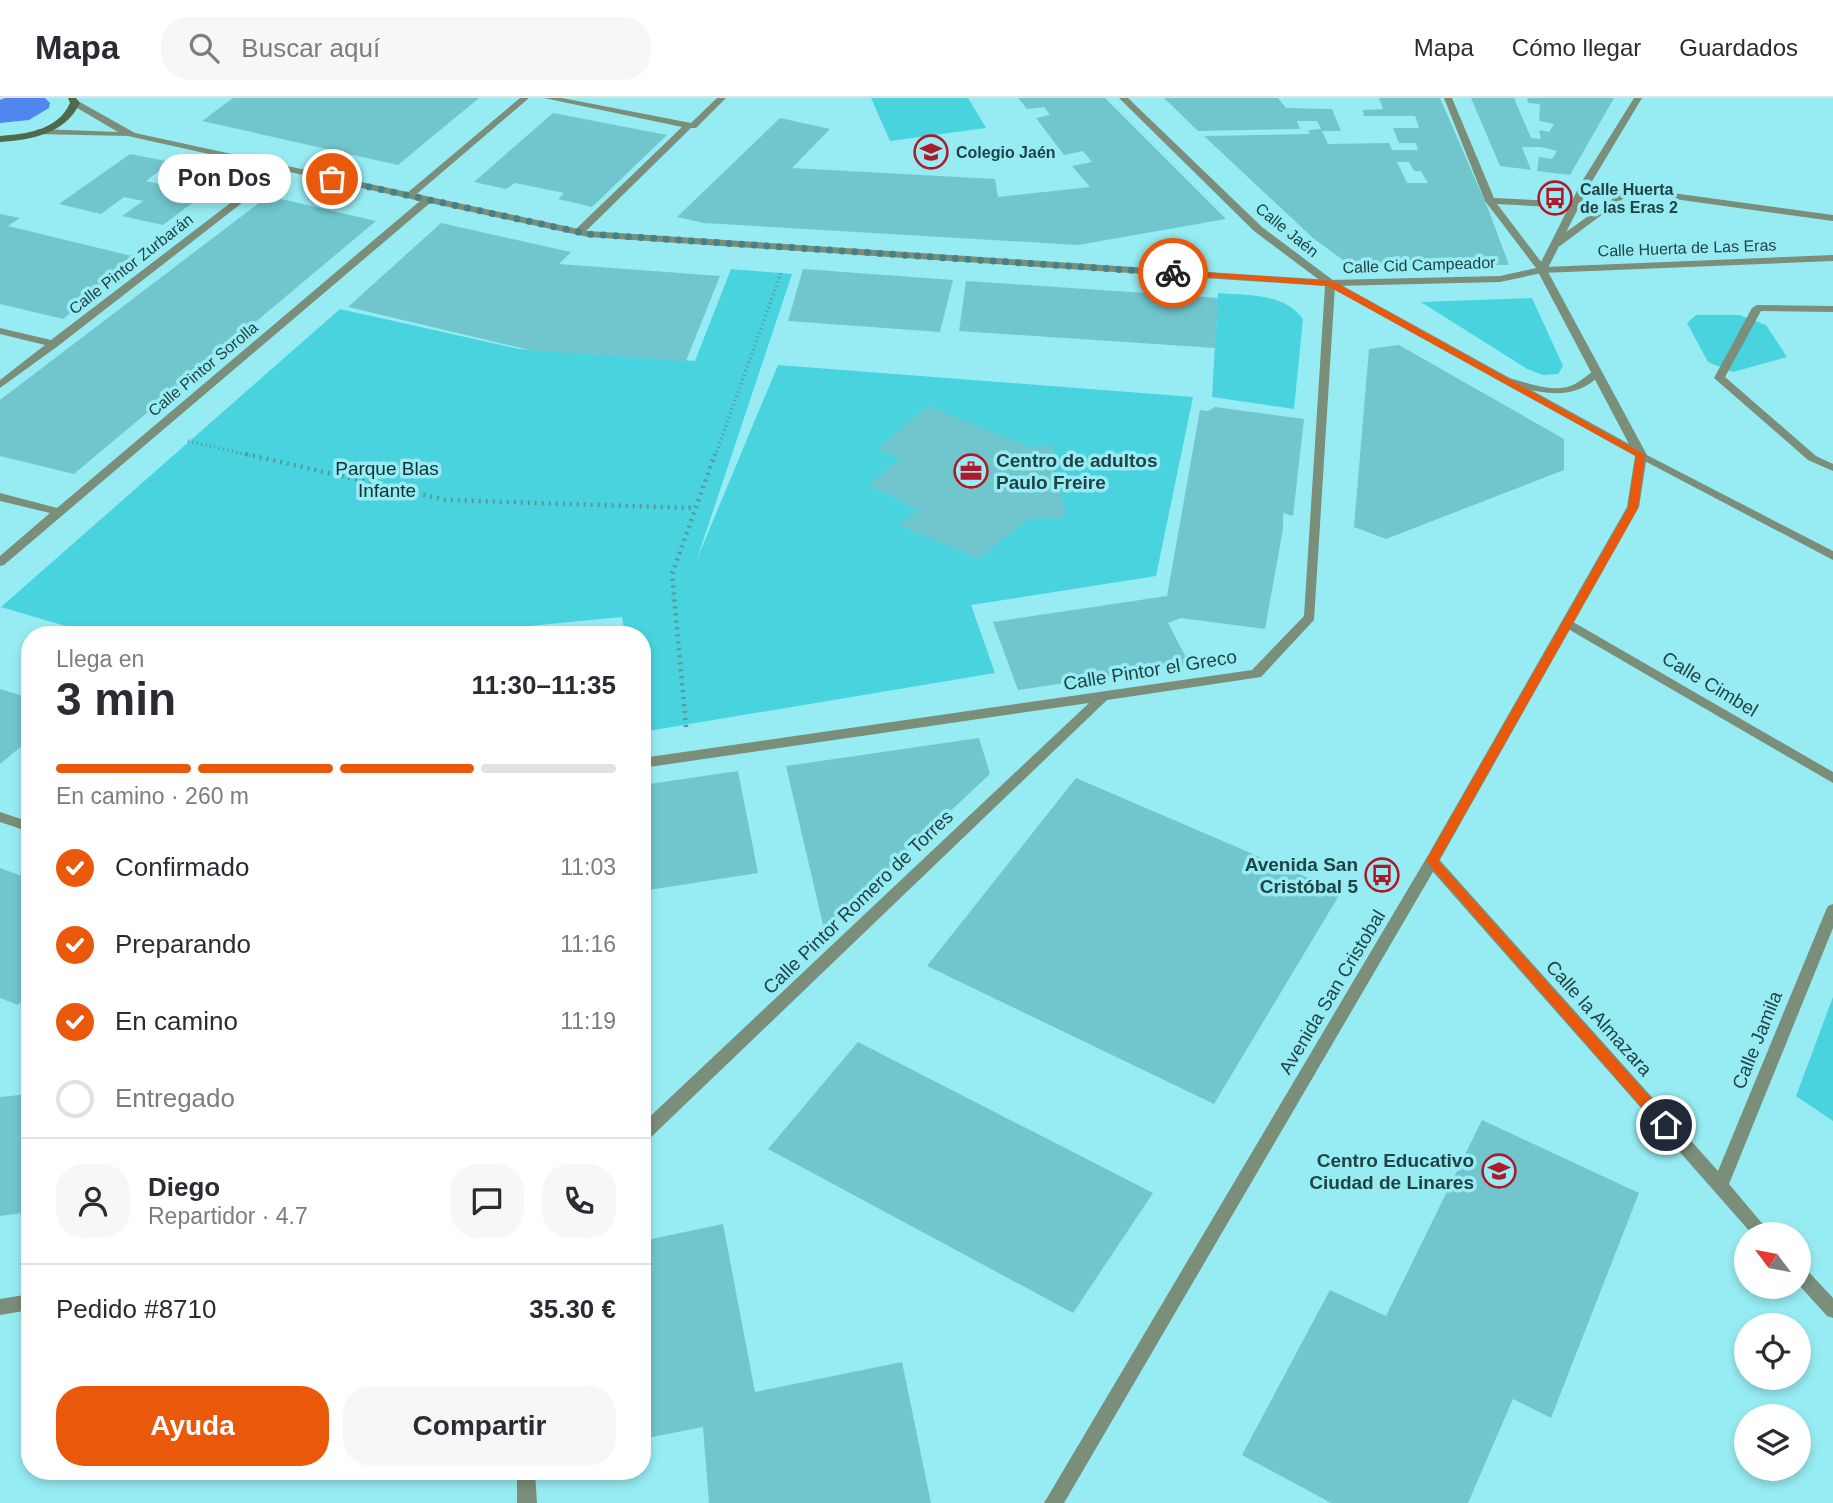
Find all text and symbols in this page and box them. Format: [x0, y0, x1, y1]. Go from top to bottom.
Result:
search box [161, 17, 651, 80]
text: Mapa [35, 29, 119, 66]
icon: search [185, 29, 223, 67]
text: Buscar aquí [241, 33, 380, 63]
text: Mapa [1414, 34, 1474, 61]
text: Cómo llegar [1512, 34, 1641, 61]
text: Guardados [1679, 34, 1798, 61]
school or university icon: Colegio Jaén [912, 133, 950, 171]
place label: Colegio Jaén [956, 144, 1056, 161]
pin [302, 149, 362, 209]
callout: Pon Dos [157, 154, 290, 204]
icon: bag [313, 160, 351, 198]
text: Pon Dos [178, 165, 271, 191]
bus stop icon: Calle Huerta de las Eras 2 [1536, 179, 1574, 217]
place label: Calle Huerta de las Eras 2 [1580, 181, 1678, 216]
street label: Calle Jaén [1252, 200, 1322, 260]
street label: Calle Pintor Zurbarán [66, 210, 196, 318]
street label: Calle Huerta de Las Eras [1597, 236, 1777, 260]
courier [1138, 238, 1208, 308]
icon: bike [1154, 254, 1192, 292]
street label: Calle Cid Campeador [1342, 254, 1496, 276]
street label: Calle Pintor Sorolla [145, 318, 261, 420]
place label: Centro de adultos Paulo Freire [996, 450, 1158, 493]
office icon: Centro de adultos Paulo Freire [952, 452, 990, 490]
park label: Parque Blas Infante [335, 458, 439, 501]
text: Llega en [56, 646, 144, 672]
street label: Calle Pintor el Greco [1062, 646, 1238, 694]
street label: Calle Cimbel [1658, 647, 1762, 721]
text: 11:30–11:35 [471, 670, 616, 700]
text: 3 min [56, 673, 176, 725]
text: En camino · 260 m [56, 783, 249, 809]
street label: Calle Pintor Romero de Torres [759, 806, 957, 998]
icon: check [56, 849, 94, 887]
text: Confirmado [115, 852, 249, 882]
text: 11:03 [560, 854, 616, 880]
place label: Avenida San Cristóbal 5 [1245, 854, 1358, 897]
bus stop icon: Avenida San Cristóbal 5 [1363, 856, 1401, 894]
street label: Avenida San Cristobal [1275, 906, 1389, 1078]
icon: check [56, 926, 94, 964]
text: Preparando [115, 929, 251, 959]
text: 11:16 [560, 931, 616, 957]
street label: Calle la Almazara [1542, 956, 1657, 1080]
street label: Calle Jamila [1728, 988, 1786, 1092]
icon: check [56, 1003, 94, 1041]
text: En camino [115, 1006, 238, 1036]
text: 11:19 [560, 1008, 616, 1034]
text: Entregado [115, 1083, 235, 1113]
pin [1636, 1095, 1696, 1155]
icon: home [1647, 1106, 1685, 1144]
place label: Centro Educativo Ciudad de Linares [1309, 1150, 1474, 1193]
school or university icon: Centro Educativo Ciudad de Linares [1480, 1152, 1518, 1190]
button: person [56, 1164, 130, 1238]
button: chat [450, 1164, 524, 1238]
button: phone [542, 1164, 616, 1238]
text: Diego [148, 1172, 220, 1202]
text: Repartidor · 4.7 [148, 1203, 308, 1229]
north arrow [1734, 1222, 1811, 1298]
map controls [1734, 1222, 1811, 1481]
text: Pedido #8710 [56, 1294, 216, 1324]
text: 35.30 € [529, 1294, 616, 1324]
button: locate [1734, 1313, 1811, 1390]
button: Ayuda [56, 1386, 329, 1466]
button: Compartir [343, 1386, 616, 1466]
button: layers [1734, 1404, 1811, 1481]

